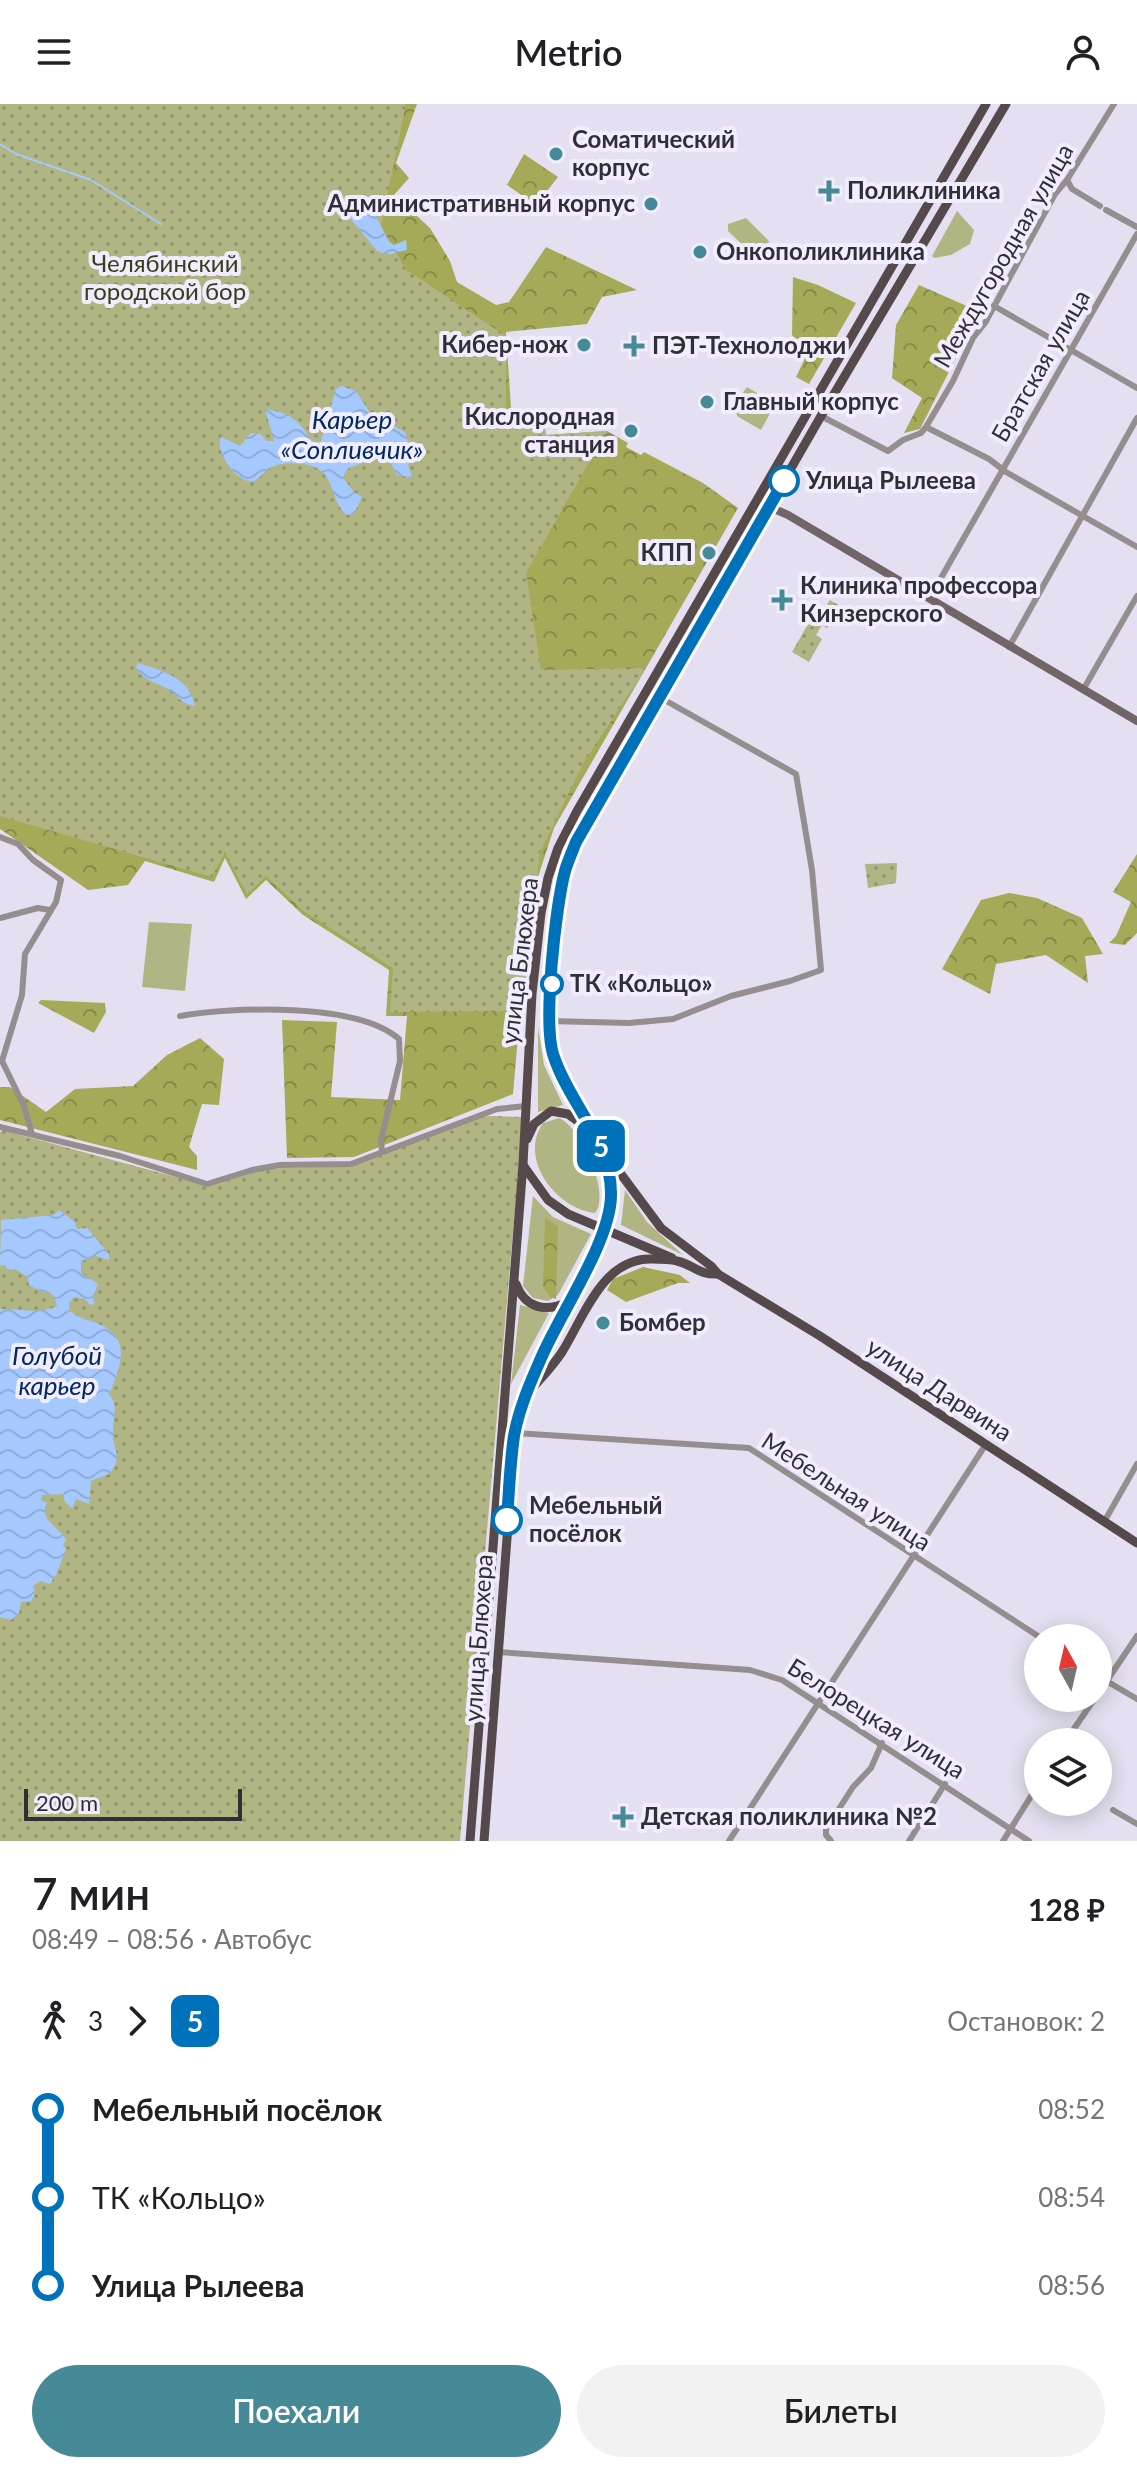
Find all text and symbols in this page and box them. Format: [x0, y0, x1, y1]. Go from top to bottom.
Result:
icon: menu [32, 30, 76, 74]
text: Metrio [514, 30, 623, 74]
icon: person [1061, 30, 1105, 74]
place label: Соматический корпус [572, 124, 735, 181]
street label: Междугородная улица [927, 138, 1079, 372]
marker: Соматический корпус [547, 145, 565, 163]
place label: Поликлиника [847, 175, 1001, 204]
marker: Поликлиника [818, 180, 840, 202]
place label: Административный корпус [326, 188, 635, 217]
marker: Административный корпус [642, 195, 660, 213]
place label: Онкополиклиника [716, 236, 925, 265]
marker: Онкополиклиника [691, 243, 709, 261]
park label: Челябинский городской бор [84, 248, 246, 305]
street label: Братская улица [984, 284, 1095, 446]
place label: Кибер-нож [441, 329, 568, 358]
place label: ПЭТ-Технолоджи [652, 330, 846, 359]
marker: ПЭТ-Технолоджи [623, 335, 645, 357]
marker: Кибер-нож [575, 336, 593, 354]
place label: Главный корпус [723, 386, 899, 415]
marker: Главный корпус [698, 393, 716, 411]
place label: Кислородная станция [465, 401, 615, 458]
water label: Карьер «Сопливчик» [281, 403, 423, 465]
marker: Кислородная станция [622, 422, 640, 440]
place label: Улица Рылеева [805, 465, 976, 494]
marker: Улица Рылеева [769, 466, 799, 496]
place label: КПП [641, 537, 693, 566]
marker: КПП [700, 544, 718, 562]
place label: Клиника профессора Кинзерского [800, 570, 1037, 627]
marker: Клиника профессора Кинзерского [771, 589, 793, 611]
street label: улица Блюхера [494, 876, 543, 1046]
place label: ТК «Кольцо» [570, 968, 712, 997]
marker: ТК «Кольцо» [541, 973, 563, 995]
line badge: 5 [575, 1120, 627, 1172]
text: 5 [593, 1129, 609, 1163]
place label: Бомбер [619, 1307, 706, 1336]
marker: Бомбер [594, 1314, 612, 1332]
street label: улица Дарвина [862, 1331, 1018, 1446]
water label: Голубой карьер [12, 1339, 102, 1401]
street label: Мебельная улица [757, 1425, 937, 1556]
place label: Мебельный посёлок [529, 1490, 663, 1547]
marker: Мебельный посёлок [492, 1505, 522, 1535]
street label: улица Блюхера [457, 1553, 498, 1723]
north arrow [1024, 1624, 1112, 1712]
map controls [1024, 1624, 1112, 1816]
street label: Белорецкая улица [783, 1651, 971, 1784]
button: layers [1024, 1728, 1112, 1816]
scale bar [24, 1785, 242, 1821]
text: 200 m [36, 1789, 98, 1816]
place label: Детская поликлиника №2 [641, 1801, 937, 1830]
marker: Детская поликлиника №2 [612, 1806, 634, 1828]
text: 7 мин [32, 1867, 150, 1919]
text: 128 ₽ [1028, 1891, 1105, 1927]
text: 08:49 – 08:56 · Автобус [32, 1923, 312, 1955]
icon: walk [32, 1999, 76, 2043]
icon: forward [115, 1999, 159, 2043]
text: 5 [187, 2004, 203, 2038]
text: 3 [88, 2005, 103, 2037]
text: Остановок: 2 [947, 2005, 1105, 2037]
text: Мебельный посёлок [92, 2091, 382, 2127]
text: 08:52 [1038, 2093, 1105, 2125]
text: ТК «Кольцо» [92, 2179, 266, 2215]
text: 08:54 [1038, 2181, 1105, 2213]
text: Улица Рылеева [92, 2267, 304, 2303]
text: 08:56 [1038, 2269, 1105, 2301]
button: Поехали [32, 2365, 561, 2457]
button: Билеты [577, 2365, 1105, 2457]

